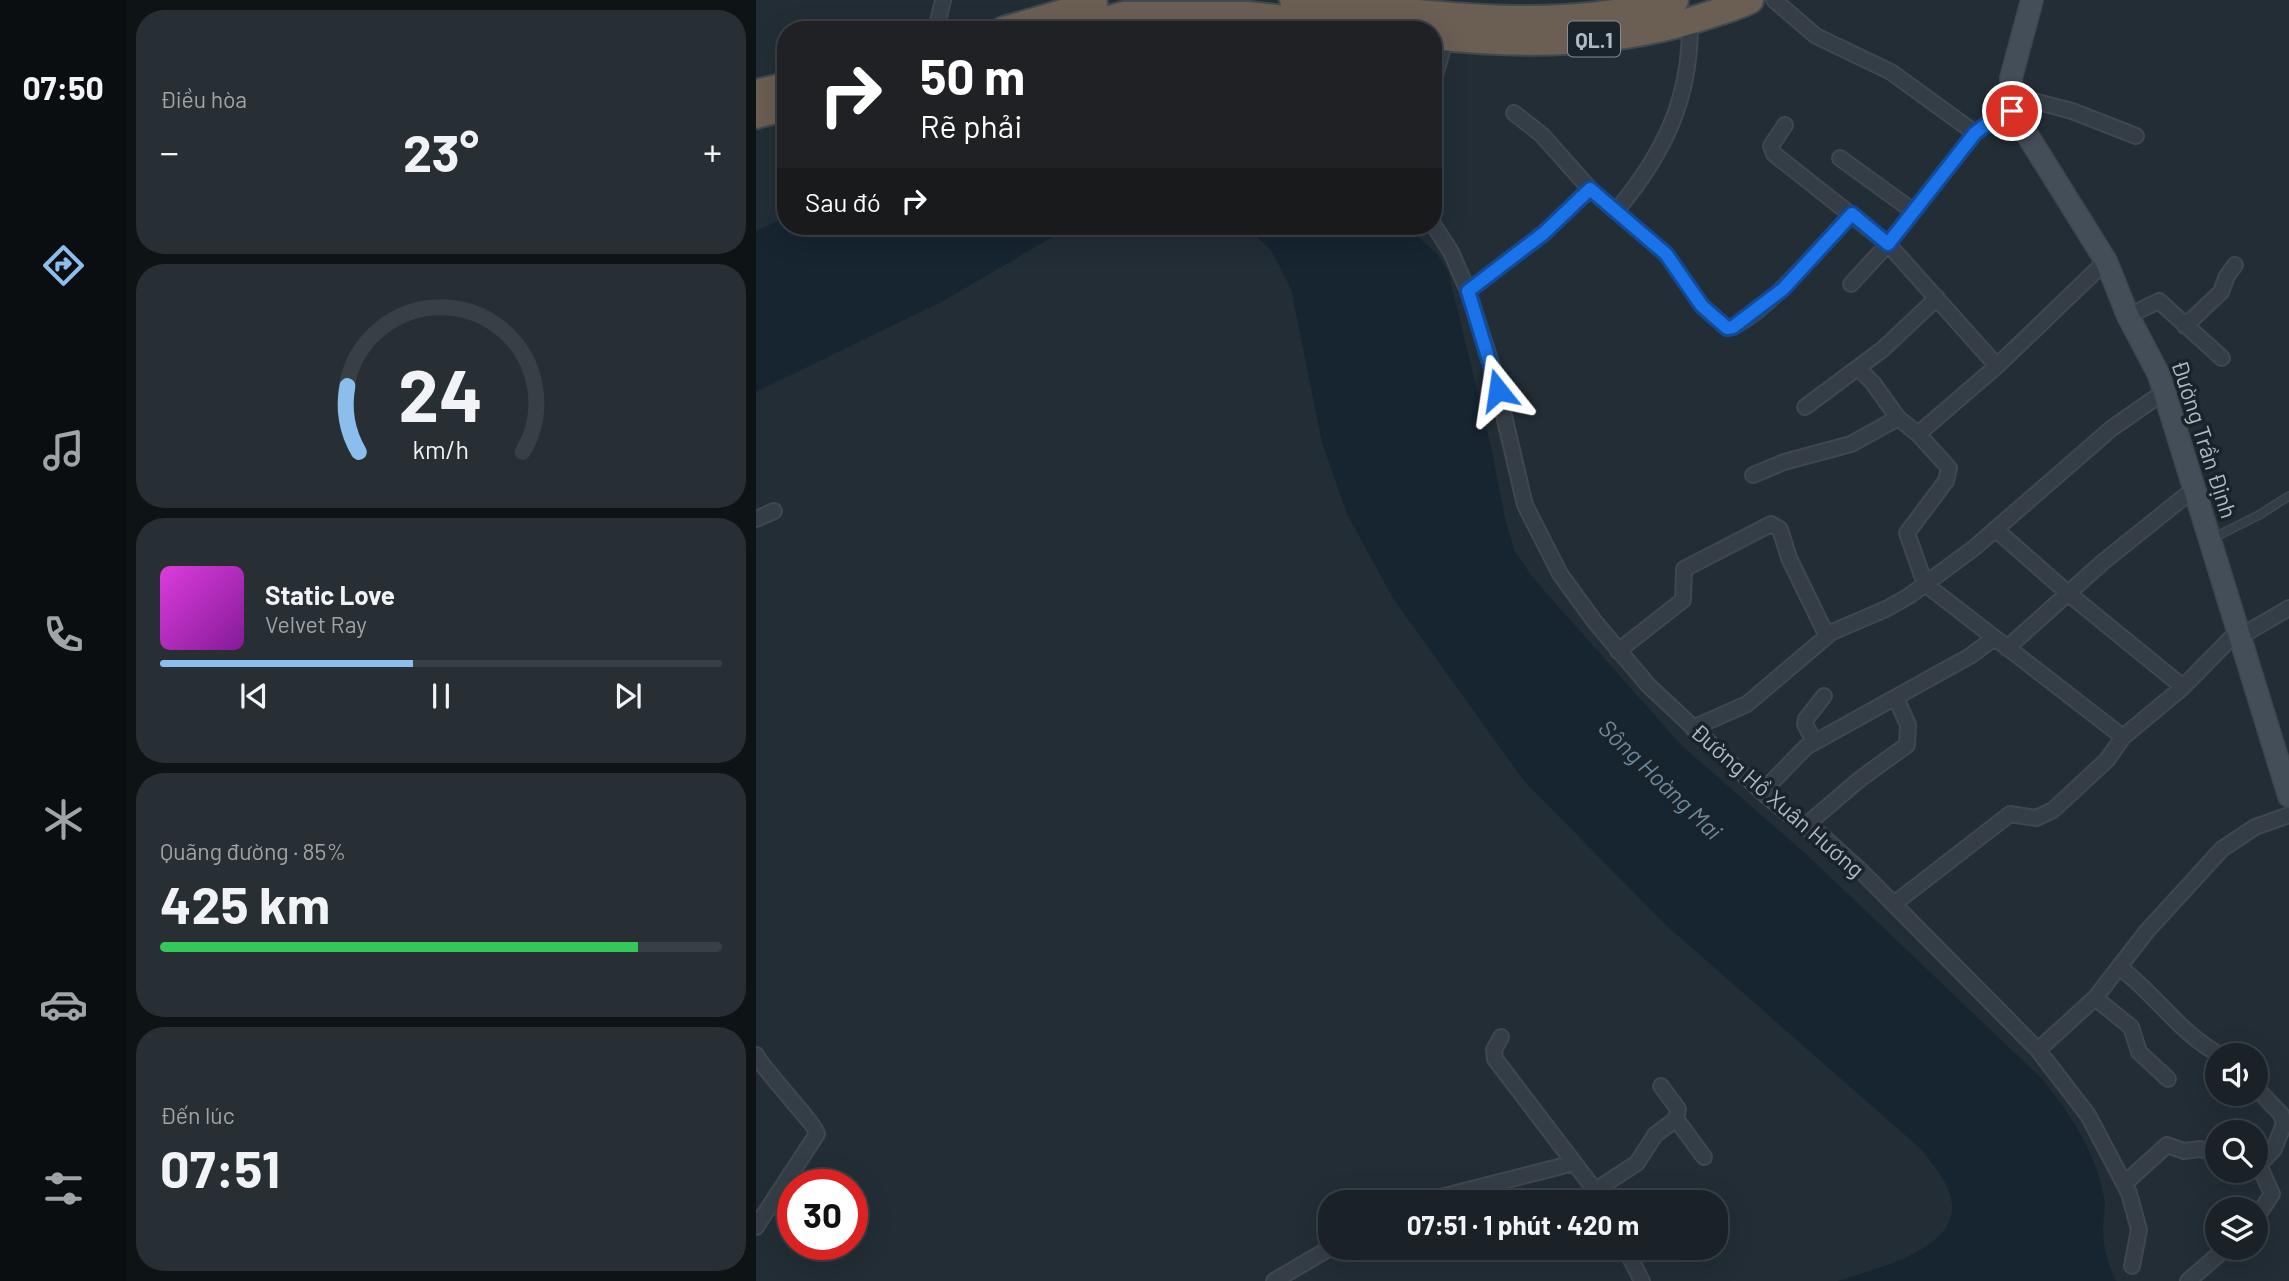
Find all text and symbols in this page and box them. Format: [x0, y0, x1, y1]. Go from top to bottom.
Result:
road number: QL.1 [1568, 22, 1620, 56]
text: 50 m [920, 46, 1025, 105]
icon: right [805, 49, 896, 140]
text: 07:50 [22, 68, 104, 106]
pin [1982, 81, 2042, 141]
text: Điều hòa [160, 85, 247, 113]
icon: arrive [1993, 92, 2031, 130]
text: Rẽ phải [920, 106, 1022, 144]
text: 23° [403, 120, 479, 182]
text: − [160, 128, 179, 174]
text: + [703, 128, 722, 174]
icon: right [895, 182, 933, 220]
text: Sau đó [805, 186, 881, 217]
icon: directions [39, 241, 88, 290]
text: 24 [399, 350, 483, 438]
position arrow [1461, 353, 1535, 427]
street label: Đường Trần Định [2166, 356, 2244, 522]
icon: music [39, 426, 88, 475]
text: km/h [413, 434, 469, 464]
text: Static Love [265, 579, 395, 610]
icon: phone [39, 610, 88, 659]
text: Velvet Ray [265, 610, 367, 638]
icon: previous [235, 677, 273, 715]
icon: pause [422, 677, 460, 715]
icon: next [609, 677, 647, 715]
water label: Sông Hoàng Mai [1593, 713, 1729, 845]
street label: Đường Hồ Xuân Hương [1686, 717, 1870, 883]
icon: climate [39, 795, 88, 844]
text: Quãng đường · 85% [160, 837, 346, 865]
text: 425 km [160, 872, 330, 934]
icon: car [39, 980, 88, 1029]
map controls [2205, 1043, 2268, 1260]
button: sound [2205, 1043, 2268, 1106]
text: Đến lúc [160, 1101, 235, 1129]
button: search [2205, 1120, 2268, 1183]
text: 07:51 [160, 1136, 280, 1198]
icon: filters [39, 1164, 88, 1213]
speed limit sign: 30 [777, 1169, 868, 1260]
button: layers [2205, 1197, 2268, 1260]
text: 07:51 · 1 phút · 420 m [1407, 1209, 1639, 1240]

